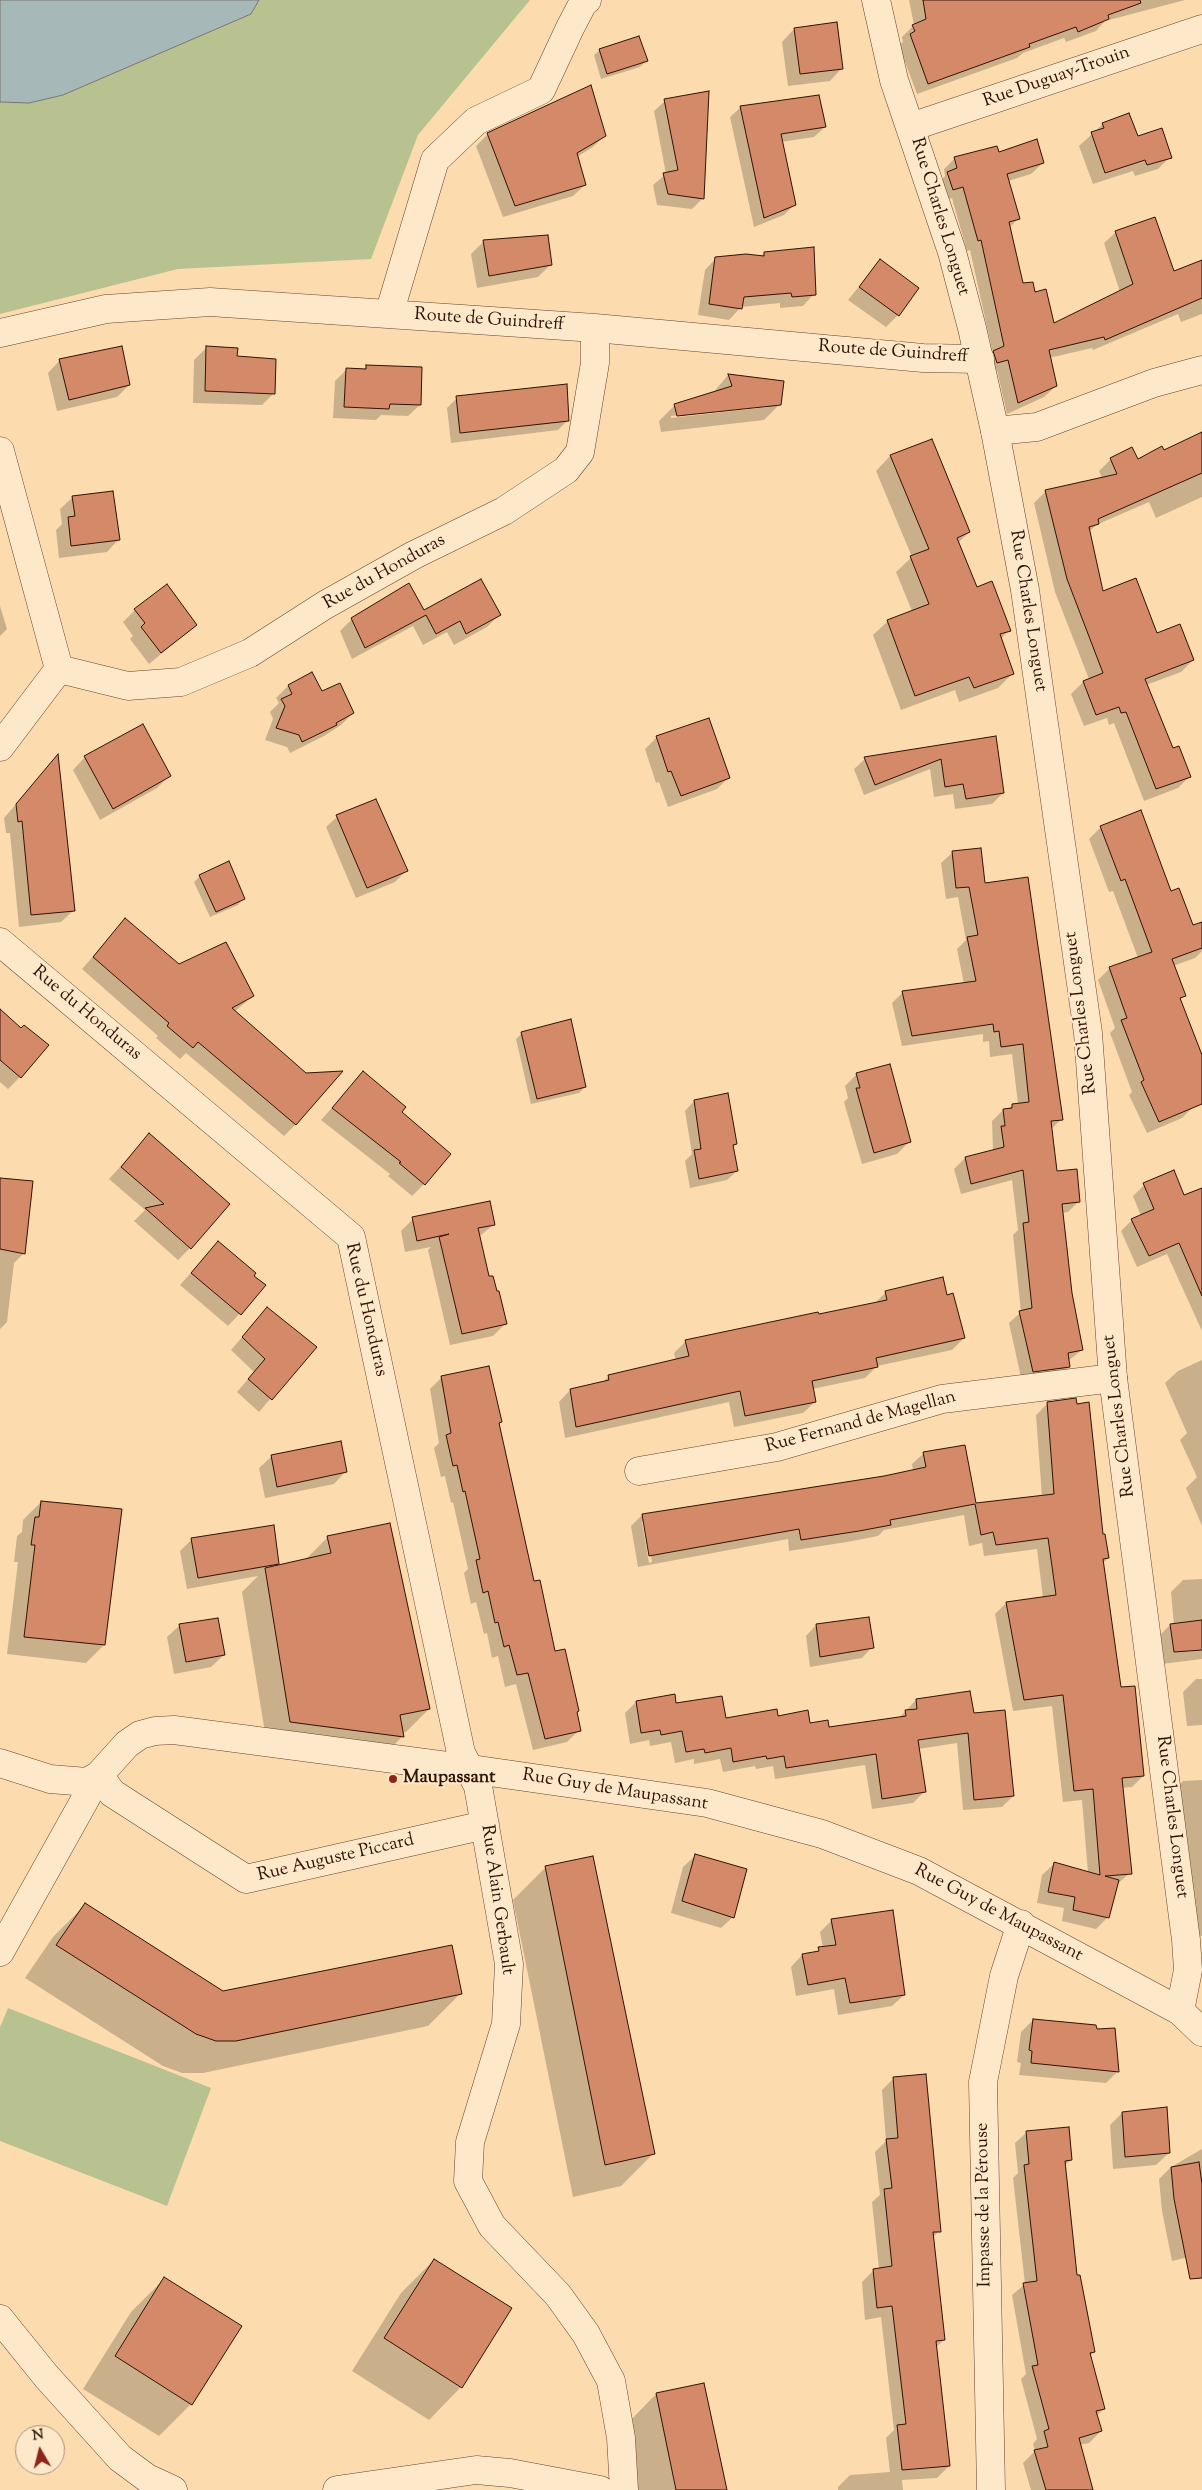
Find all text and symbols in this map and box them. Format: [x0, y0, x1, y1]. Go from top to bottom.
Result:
street label: Rue Duguay-Trouin [981, 43, 1133, 113]
street label: Rue Charles Longuet [905, 136, 973, 298]
street label: Route de Guindreff [413, 305, 565, 337]
street label: Route de Guindreff [817, 337, 969, 369]
street label: Rue Charles Longuet [1004, 528, 1050, 694]
street label: Rue du Honduras [320, 531, 450, 615]
street label: Rue Charles Longuet [1061, 930, 1103, 1096]
street label: Rue du Honduras [27, 962, 145, 1066]
street label: Rue du Honduras [339, 1241, 391, 1379]
street label: Rue Charles Longuet [1099, 1333, 1141, 1499]
street label: Rue Fernand de Magellan [764, 1387, 958, 1459]
street label: Rue Charles Longuet [1150, 1734, 1192, 1900]
street label: Rue Guy de Maupassant [521, 1766, 709, 1816]
place label: Maupassant [403, 1768, 495, 1790]
marker: Maupassant [387, 1773, 399, 1785]
street label: Rue Alain Gerbault [475, 1824, 517, 1976]
street label: Rue Auguste Piccard [256, 1830, 416, 1888]
street label: Rue Guy de Maupassant [910, 1860, 1086, 1968]
street label: Impasse de la Pérouse [973, 2122, 997, 2288]
north arrow [15, 2425, 65, 2475]
text: N [31, 2425, 45, 2447]

